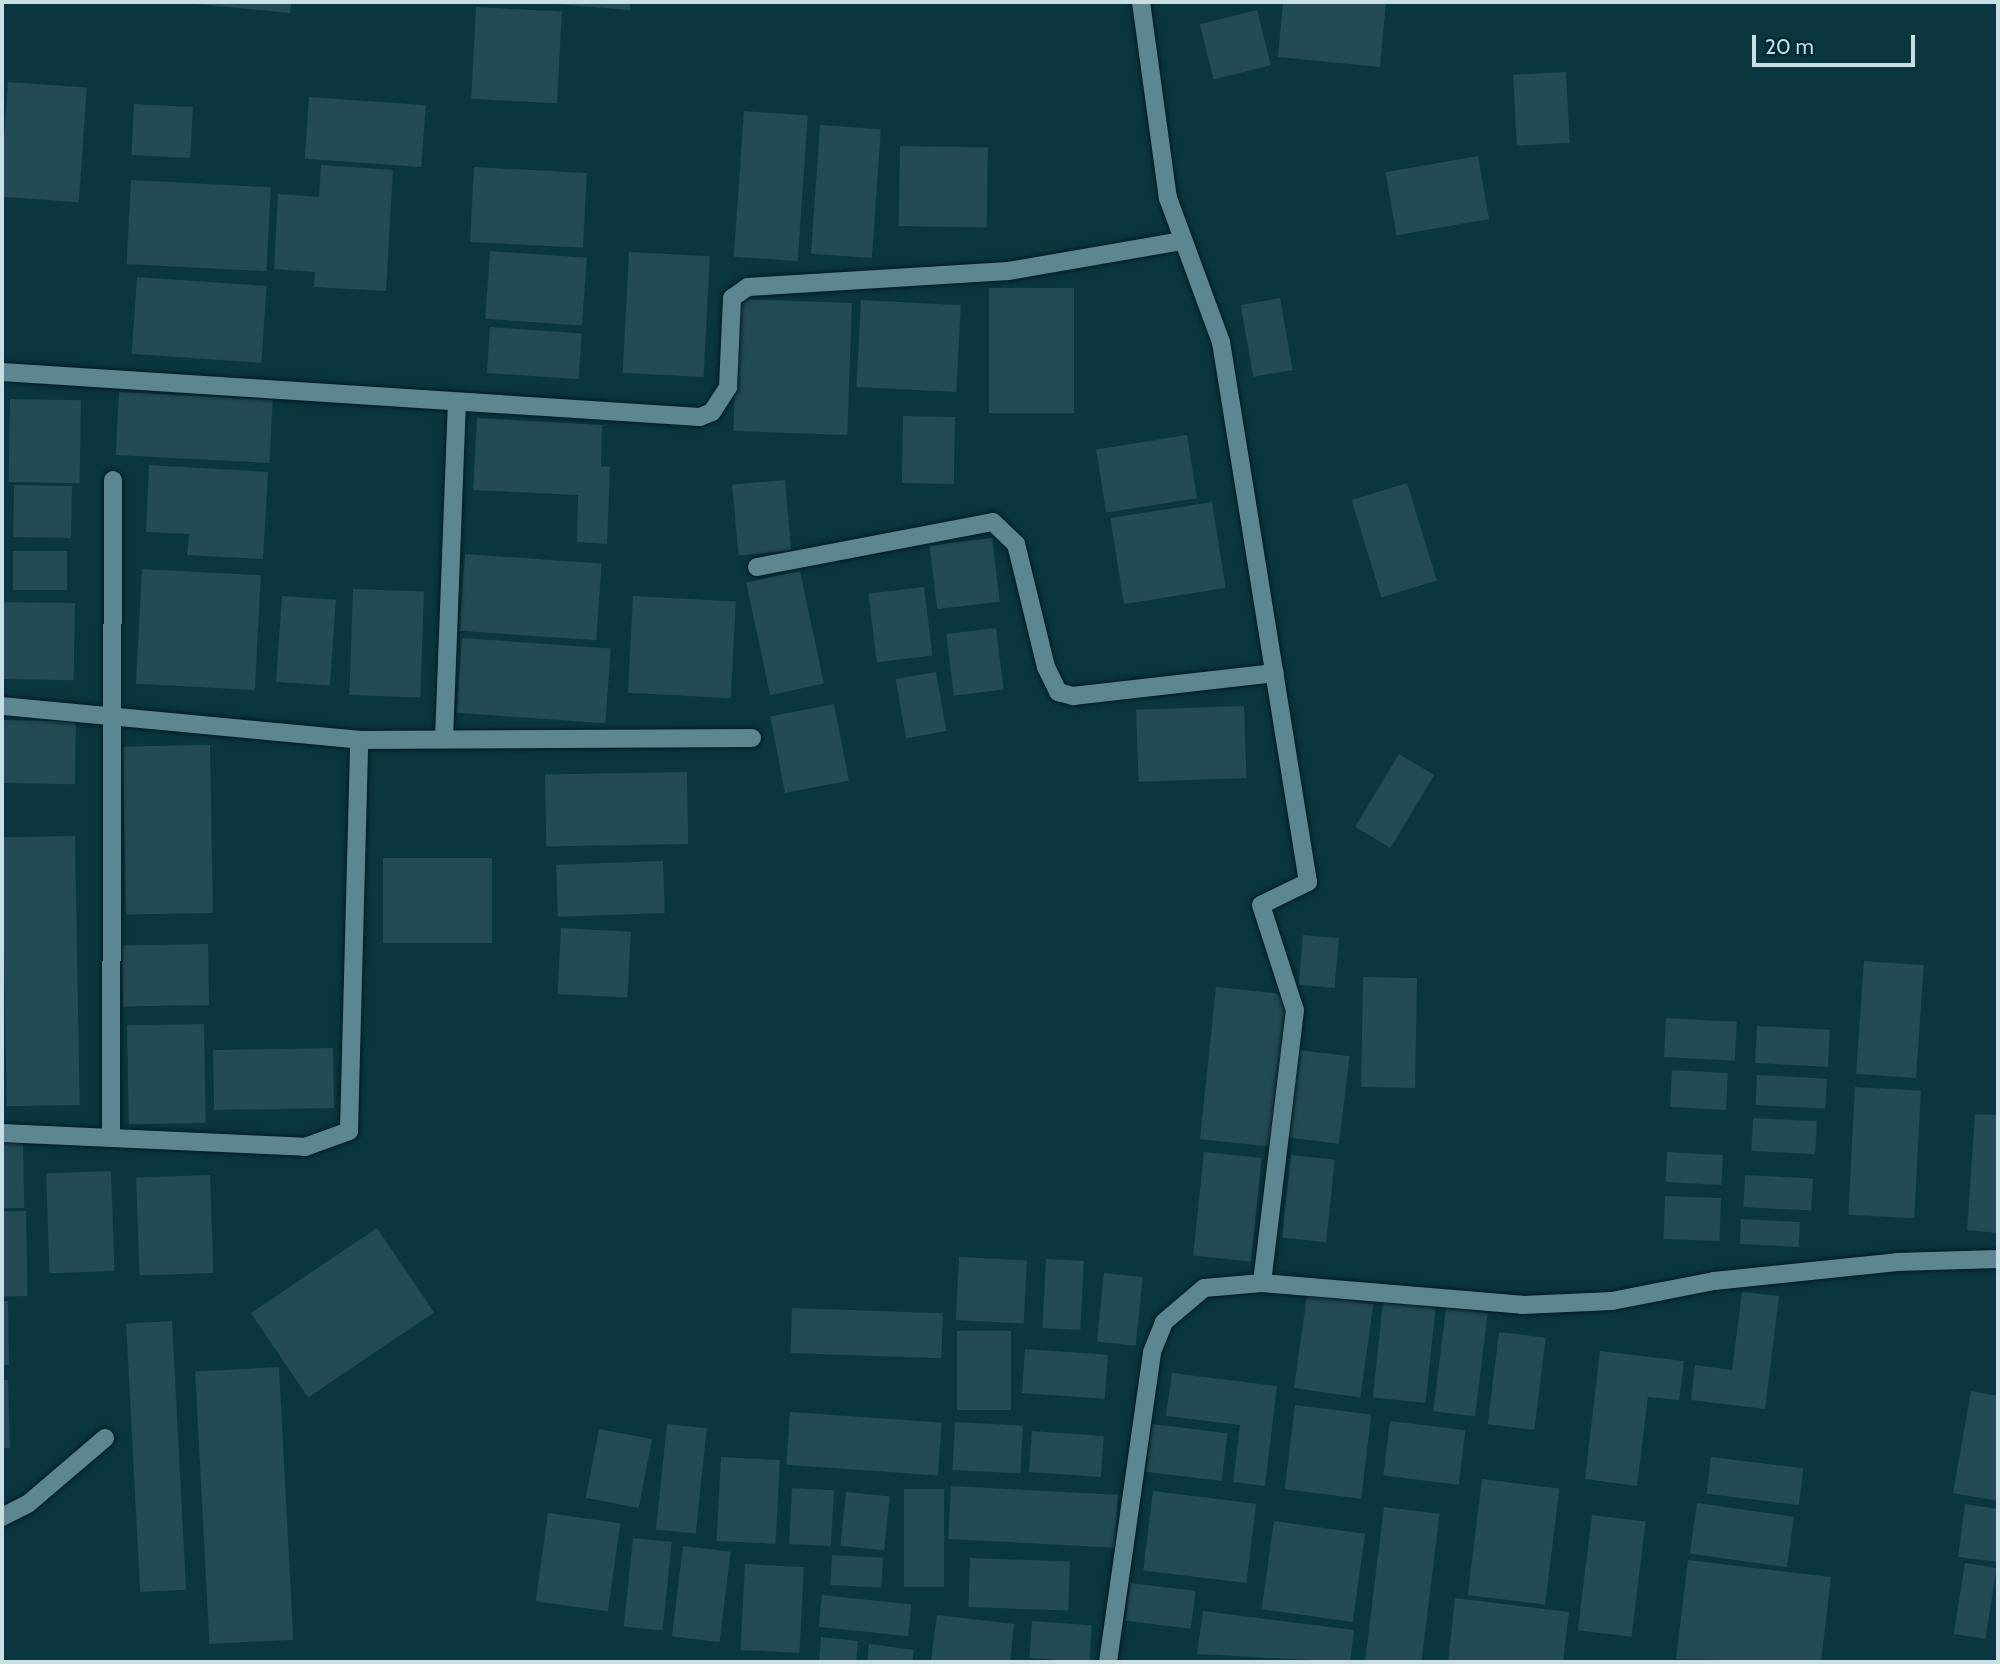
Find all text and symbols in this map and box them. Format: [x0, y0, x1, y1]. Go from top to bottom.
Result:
scale bar [1755, 21, 1918, 65]
text: 20 m [1765, 34, 1814, 59]

